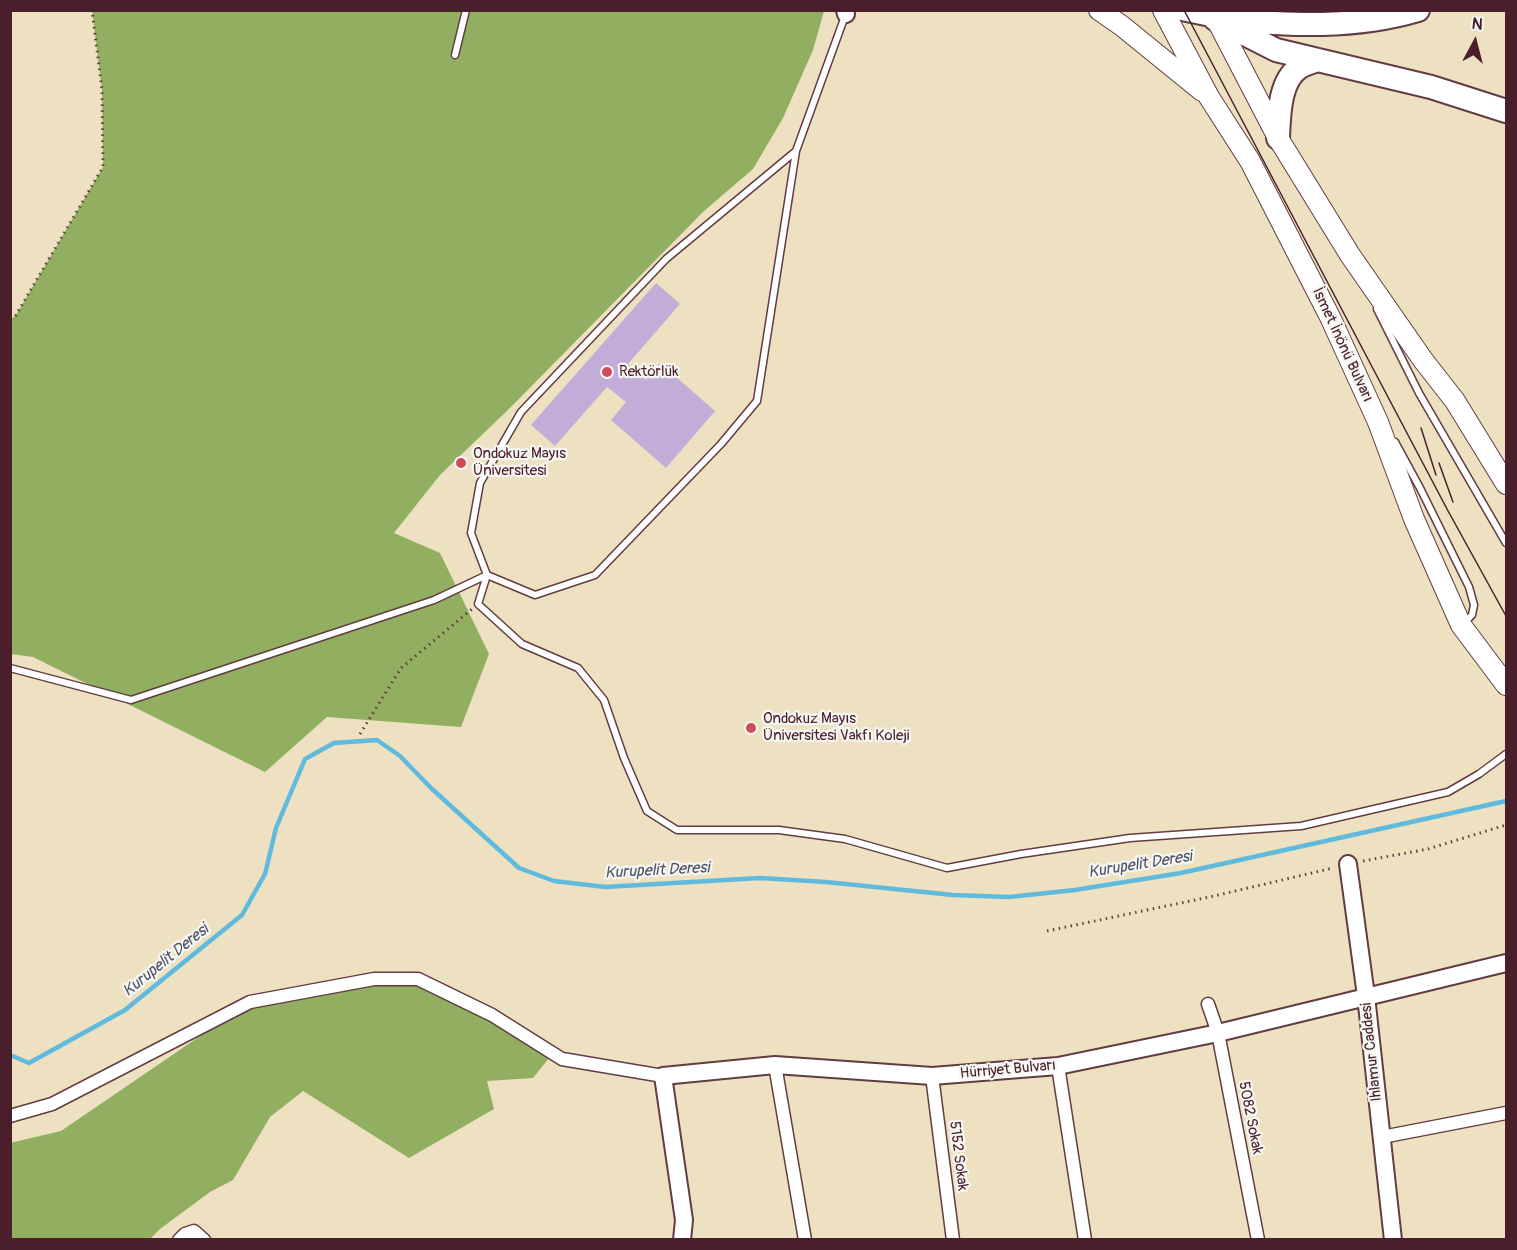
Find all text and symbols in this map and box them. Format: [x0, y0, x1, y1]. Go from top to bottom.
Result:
north arrow [1445, 12, 1505, 72]
text: N [1471, 14, 1484, 35]
street label: İsmet İnönü Bulvarı [1308, 285, 1376, 405]
place label: Rektörlük [619, 363, 679, 381]
marker: Rektörlük [600, 365, 614, 379]
place label: Ondokuz Mayıs Üniversitesi [473, 445, 566, 480]
marker: Ondokuz Mayıs Üniversitesi [454, 456, 468, 470]
place label: Ondokuz Mayıs Üniversitesi Vakfı Koleji [763, 710, 910, 745]
marker: Ondokuz Mayıs Üniversitesi Vakfı Koleji [744, 721, 758, 735]
water label: Kurupelit Deresi [1087, 847, 1193, 883]
water label: Kurupelit Deresi [604, 859, 710, 883]
water label: Kurupelit Deresi [119, 921, 213, 1001]
street label: Ihlamur Caddesi [1358, 1002, 1386, 1102]
street label: Hürriyet Bulvarı [959, 1057, 1057, 1083]
street label: 5082 Sokak [1234, 1080, 1266, 1156]
street label: 5152 Sokak [945, 1120, 971, 1192]

